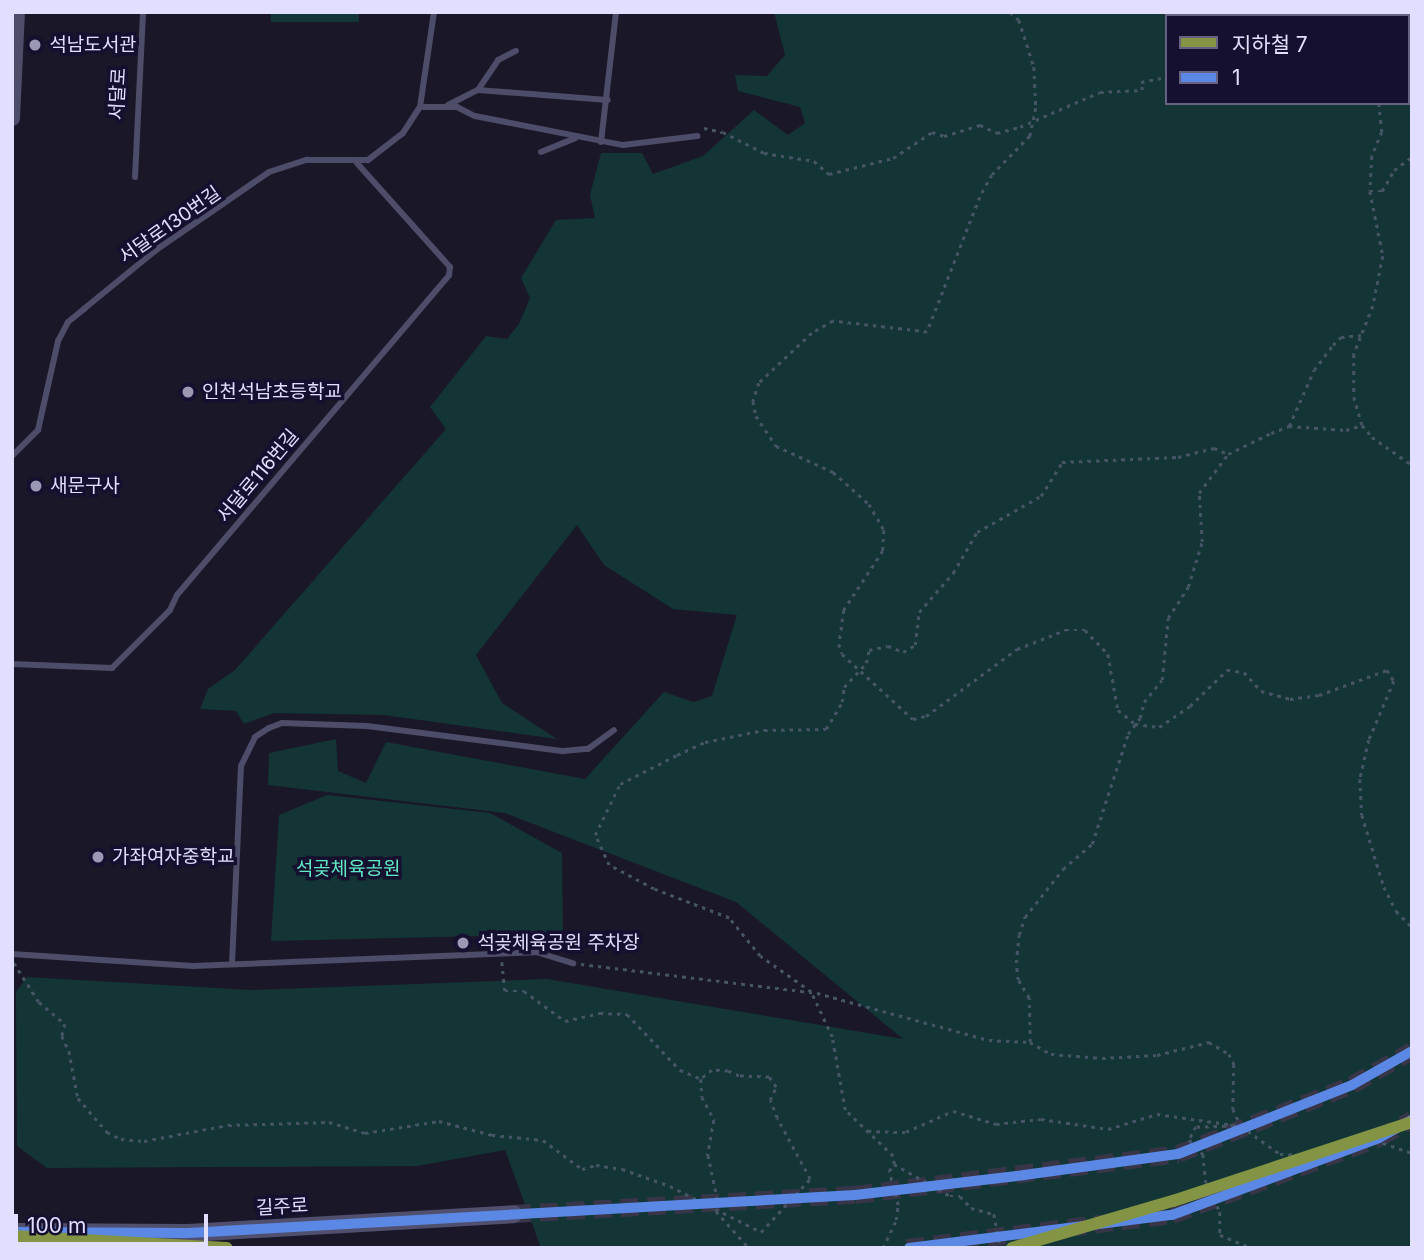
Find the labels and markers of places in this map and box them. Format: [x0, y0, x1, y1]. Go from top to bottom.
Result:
place label: 석남도서관 [49, 34, 136, 56]
marker: 석남도서관 [27, 37, 43, 53]
place label: 인천석남초등학교 [202, 381, 342, 403]
marker: 인천석남초등학교 [180, 384, 196, 400]
place label: 새문구사 [50, 475, 120, 497]
marker: 새문구사 [28, 478, 44, 494]
place label: 가좌여자중학교 [112, 846, 234, 868]
marker: 가좌여자중학교 [90, 849, 106, 865]
place label: 석곶체육공원 주차장 [477, 932, 640, 954]
marker: 석곶체육공원 주차장 [455, 935, 471, 951]

